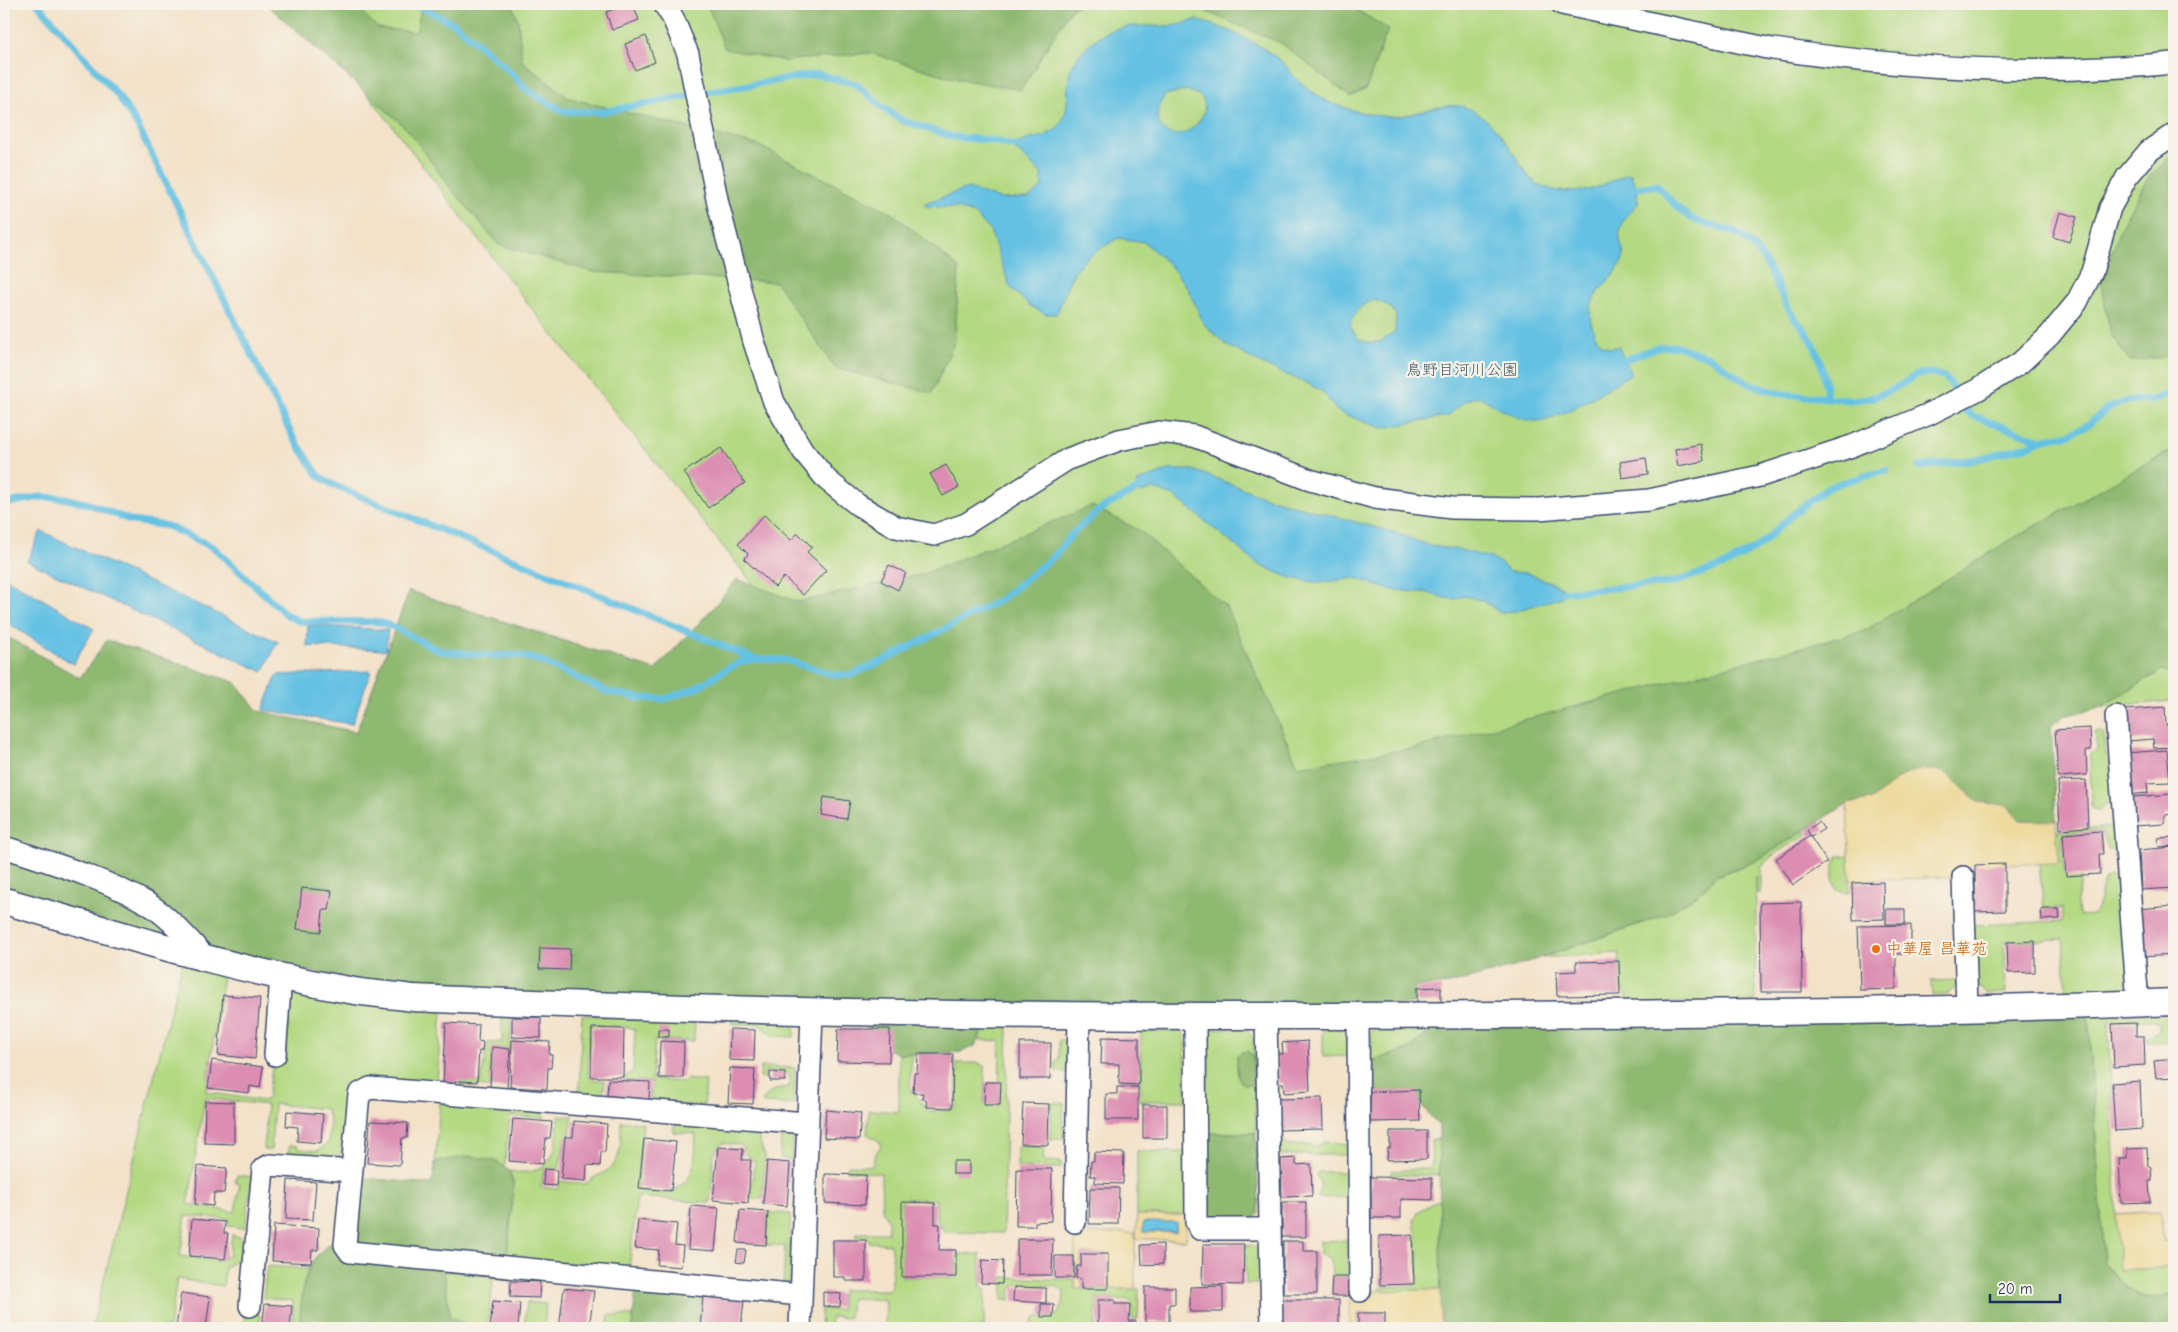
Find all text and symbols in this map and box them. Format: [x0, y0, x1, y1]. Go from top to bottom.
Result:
park label: 鳥野目河川公園 [1406, 361, 1518, 379]
place label: 中華屋 昌華苑 [1886, 940, 1987, 958]
marker: 中華屋 昌華苑 [1870, 943, 1882, 955]
scale bar [1990, 1272, 2060, 1304]
text: 20 m [1998, 1280, 2032, 1298]

